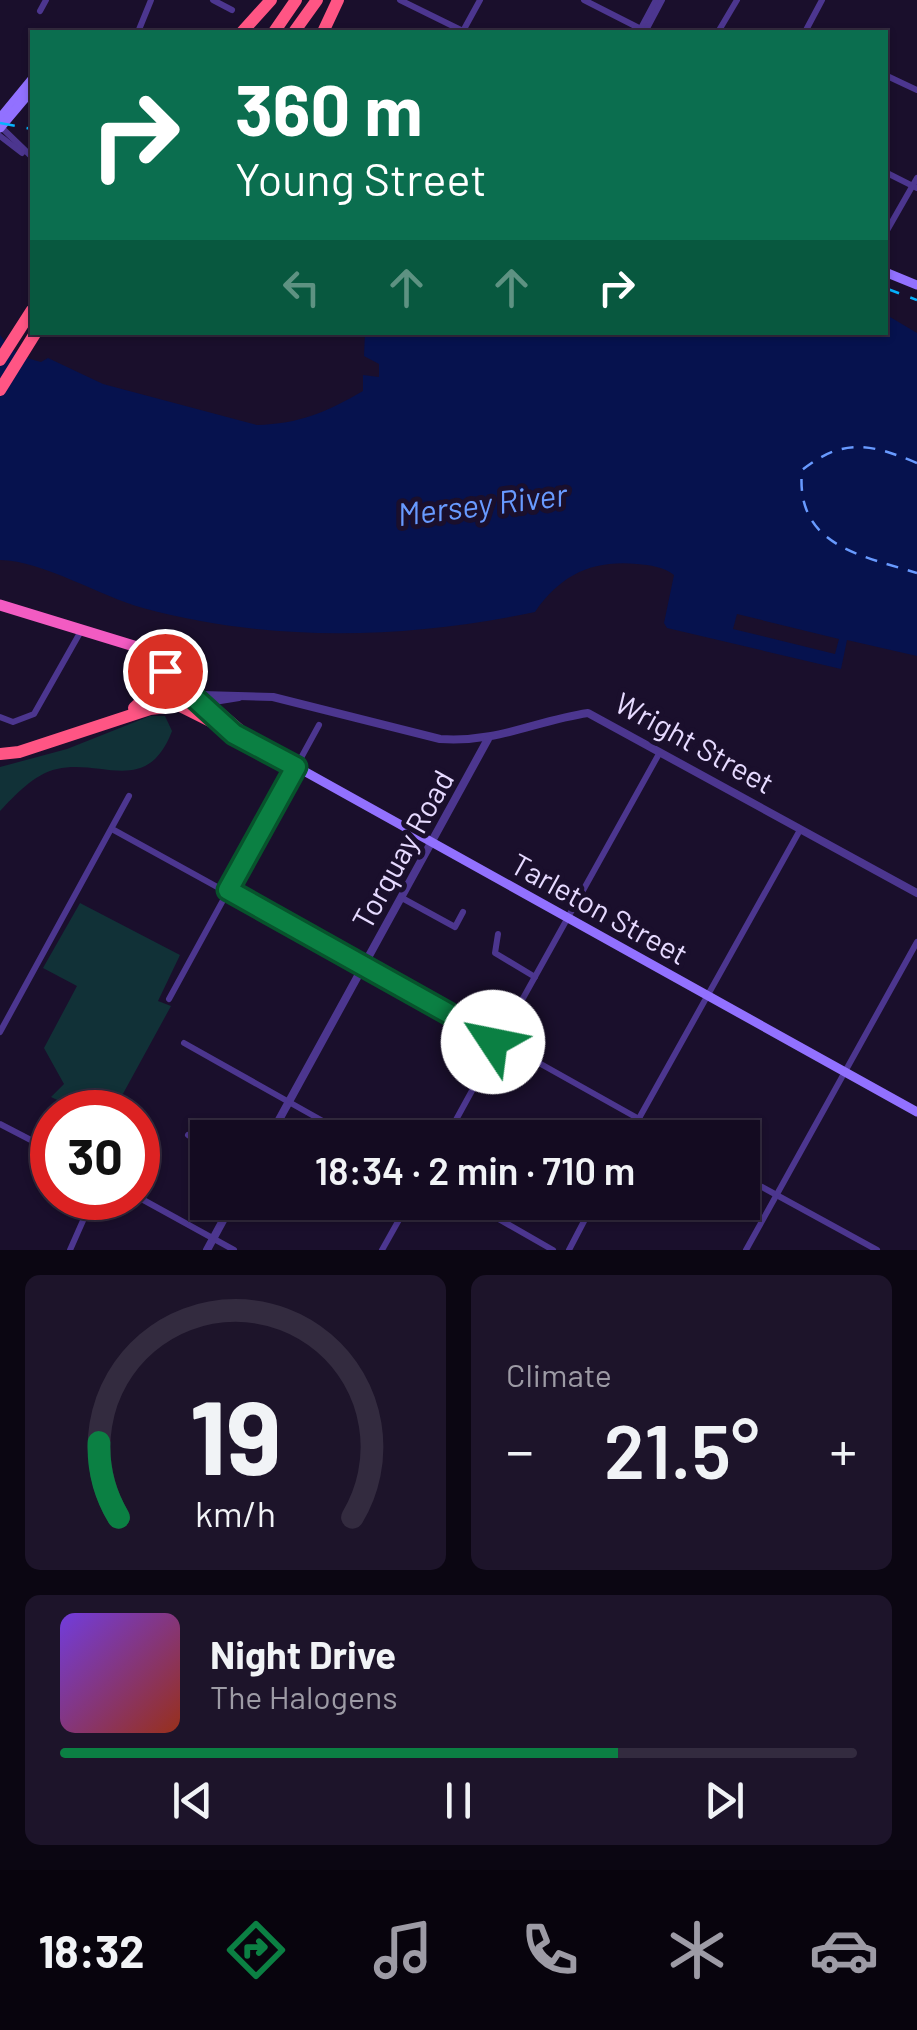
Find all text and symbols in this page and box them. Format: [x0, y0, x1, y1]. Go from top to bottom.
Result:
text: 360 m [235, 66, 423, 150]
icon: right [70, 70, 200, 200]
text: Young Street [235, 151, 487, 205]
icon: left [274, 260, 329, 315]
icon: ahead [379, 260, 434, 315]
icon: ahead [484, 260, 539, 315]
icon: right [589, 260, 644, 315]
water label: Mersey River [395, 474, 571, 532]
pin [123, 629, 208, 714]
icon: arrive [138, 644, 193, 699]
street label: Wright Street [609, 684, 781, 800]
street label: Torquay Road [344, 763, 460, 935]
street label: Tarleton Street [505, 845, 695, 971]
position arrow [441, 990, 545, 1094]
speed limit sign: 30 [30, 1090, 160, 1220]
text: 18:34 · 2 min · 710 m [315, 1147, 635, 1193]
text: Climate [506, 1355, 612, 1393]
text: 19 [189, 1371, 282, 1496]
text: 21.5° [604, 1404, 759, 1494]
text: − [506, 1416, 534, 1482]
text: + [829, 1416, 857, 1482]
text: km/h [195, 1491, 276, 1534]
text: Night Drive [210, 1631, 396, 1677]
text: The Halogens [210, 1677, 398, 1715]
icon: previous [165, 1773, 220, 1828]
icon: pause [431, 1773, 486, 1828]
icon: next [697, 1773, 752, 1828]
icon: directions [221, 1915, 291, 1985]
icon: music [368, 1915, 438, 1985]
icon: phone [515, 1915, 585, 1985]
icon: climate [662, 1915, 732, 1985]
icon: car [809, 1915, 879, 1985]
text: 18:32 [38, 1923, 145, 1977]

